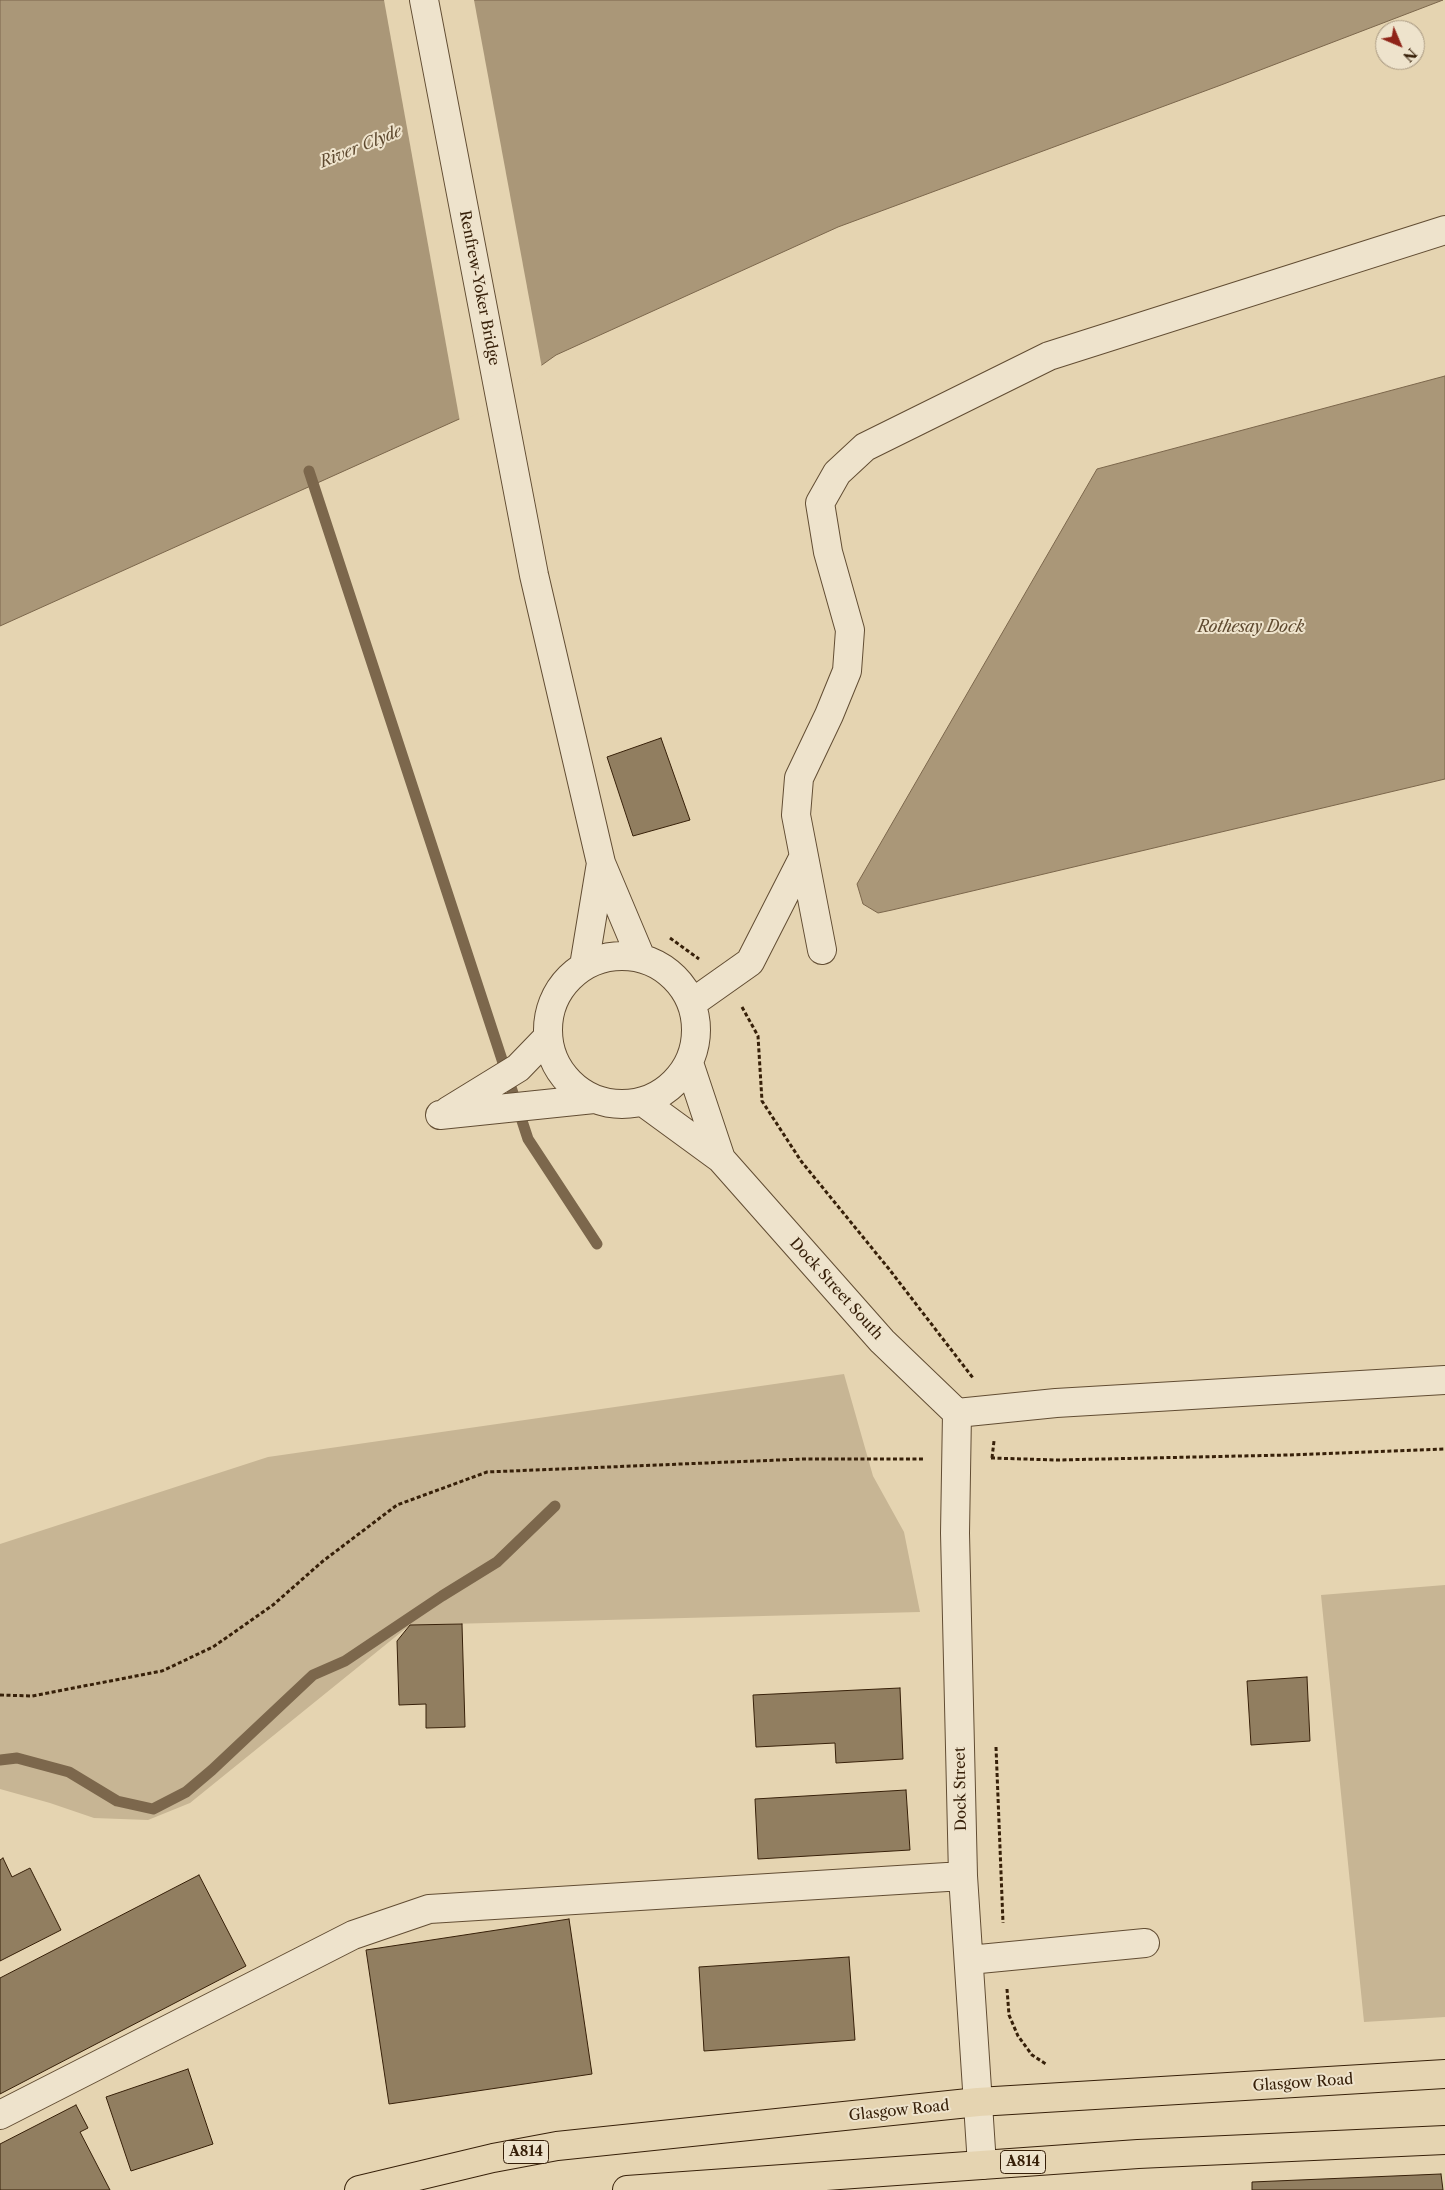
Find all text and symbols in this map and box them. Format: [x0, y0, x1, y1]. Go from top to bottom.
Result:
north arrow [1375, 20, 1425, 70]
text: N [1399, 44, 1421, 66]
water label: River Clyde [317, 122, 405, 172]
street label: Renfrew-Yoker Bridge [455, 209, 503, 367]
water label: Rothesay Dock [1198, 617, 1304, 637]
street label: Dock Street South [786, 1234, 886, 1344]
street label: Dock Street [951, 1747, 971, 1831]
street label: Glasgow Road [1252, 2070, 1354, 2096]
street label: Glasgow Road [848, 2097, 950, 2125]
road number: A814 [504, 2140, 548, 2164]
road number: A814 [1000, 2150, 1046, 2174]

